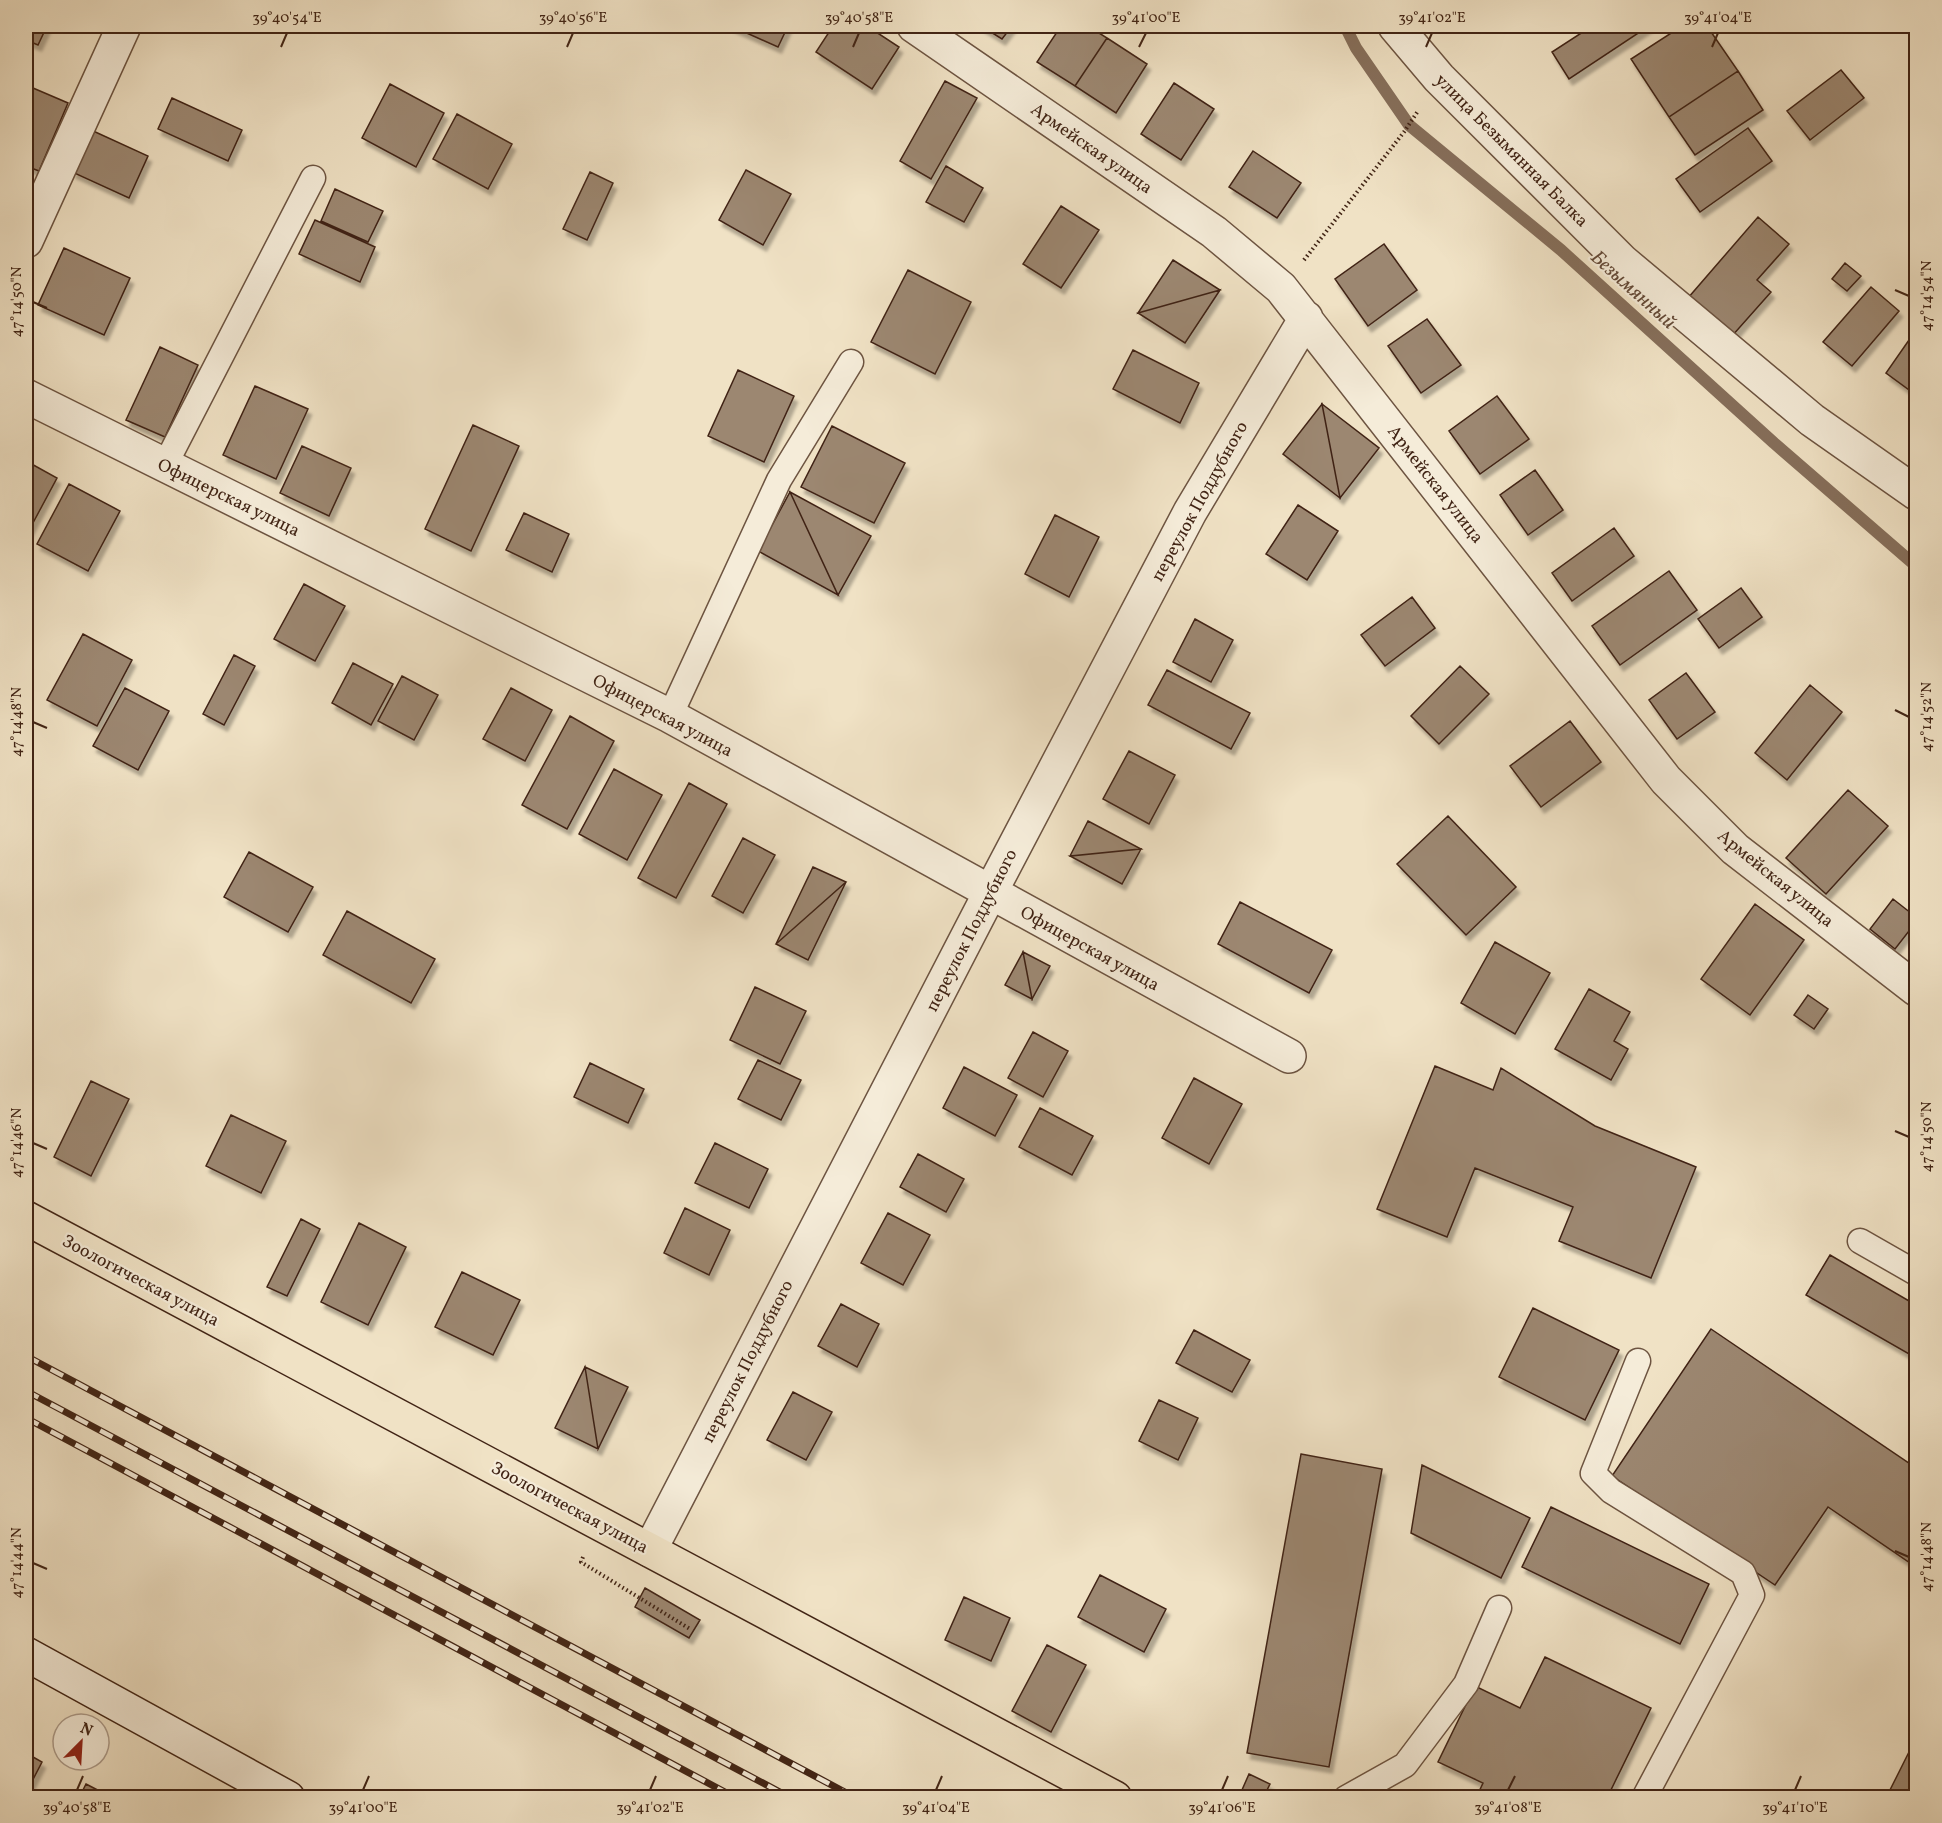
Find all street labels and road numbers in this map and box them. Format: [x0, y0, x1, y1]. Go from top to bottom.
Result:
street label: улица Безымянная Балка [1429, 69, 1593, 233]
street label: Армейская улица [1025, 98, 1157, 201]
street label: переулок Поддубного [1146, 417, 1255, 586]
street label: Армейская улица [1381, 421, 1489, 549]
street label: Офицерская улица [153, 453, 304, 544]
street label: Офицерская улица [588, 669, 737, 764]
street label: Армейская улица [1711, 824, 1839, 934]
street label: переулок Поддубного [920, 845, 1024, 1016]
street label: Офицерская улица [1015, 901, 1164, 998]
street label: Зоологическая улица [57, 1229, 223, 1333]
street label: переулок Поддубного [696, 1276, 800, 1447]
street label: Зоологическая улица [486, 1456, 652, 1560]

